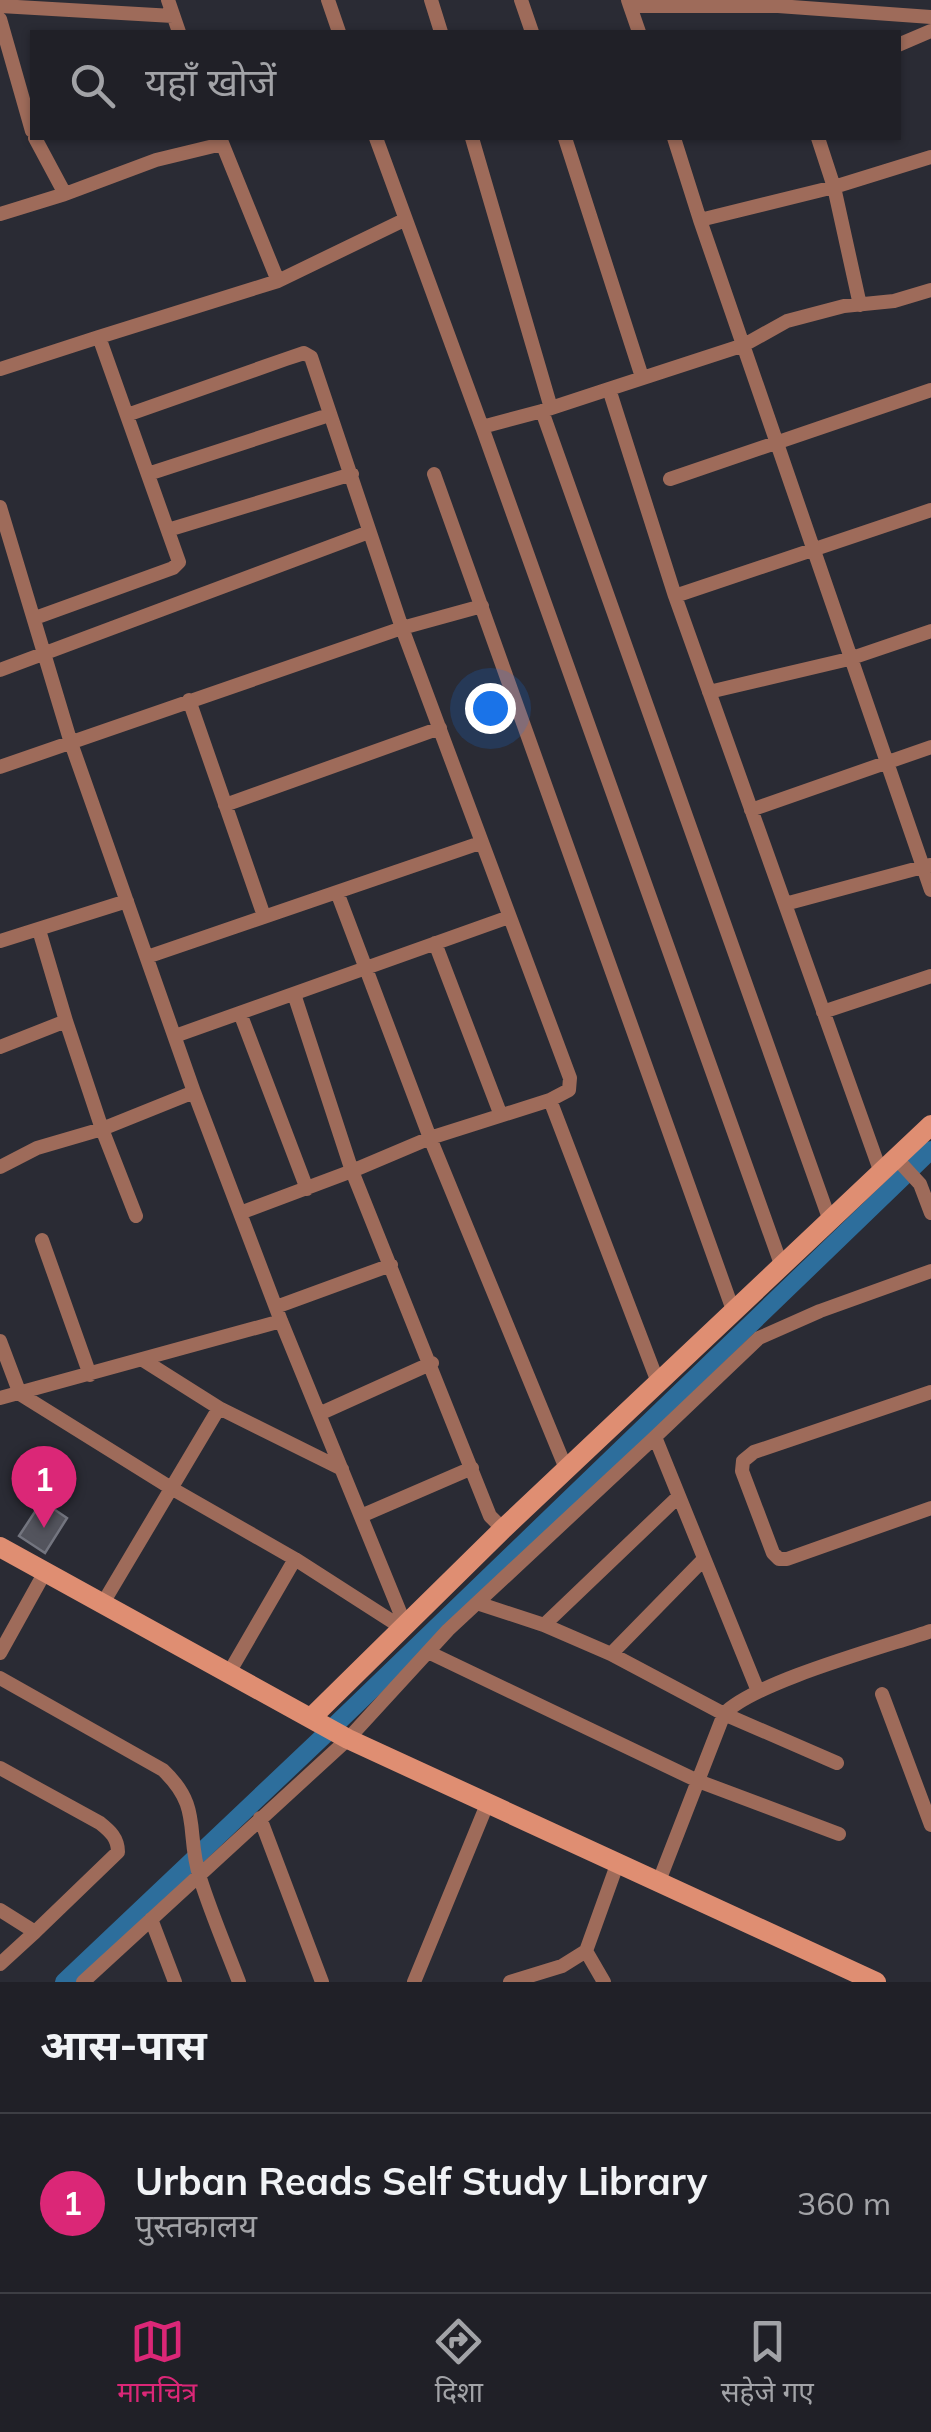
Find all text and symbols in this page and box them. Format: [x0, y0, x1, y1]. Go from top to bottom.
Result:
search box [30, 30, 901, 140]
icon: search [65, 58, 120, 113]
text: यहाँ खोजें [145, 58, 276, 106]
your location [465, 683, 516, 734]
pin: 1 [12, 1446, 76, 1528]
text: आस-पास [40, 2018, 207, 2071]
text: Urban Reads Self Study Library [135, 2157, 707, 2205]
text: 1 [63, 2183, 82, 2223]
text: 360 m [797, 2183, 891, 2223]
text: पुस्तकालय [135, 2205, 257, 2245]
tab: मानचित्र [117, 2314, 197, 2413]
tab: दिशा [431, 2314, 486, 2413]
tab: सहेजे गए [721, 2314, 814, 2413]

